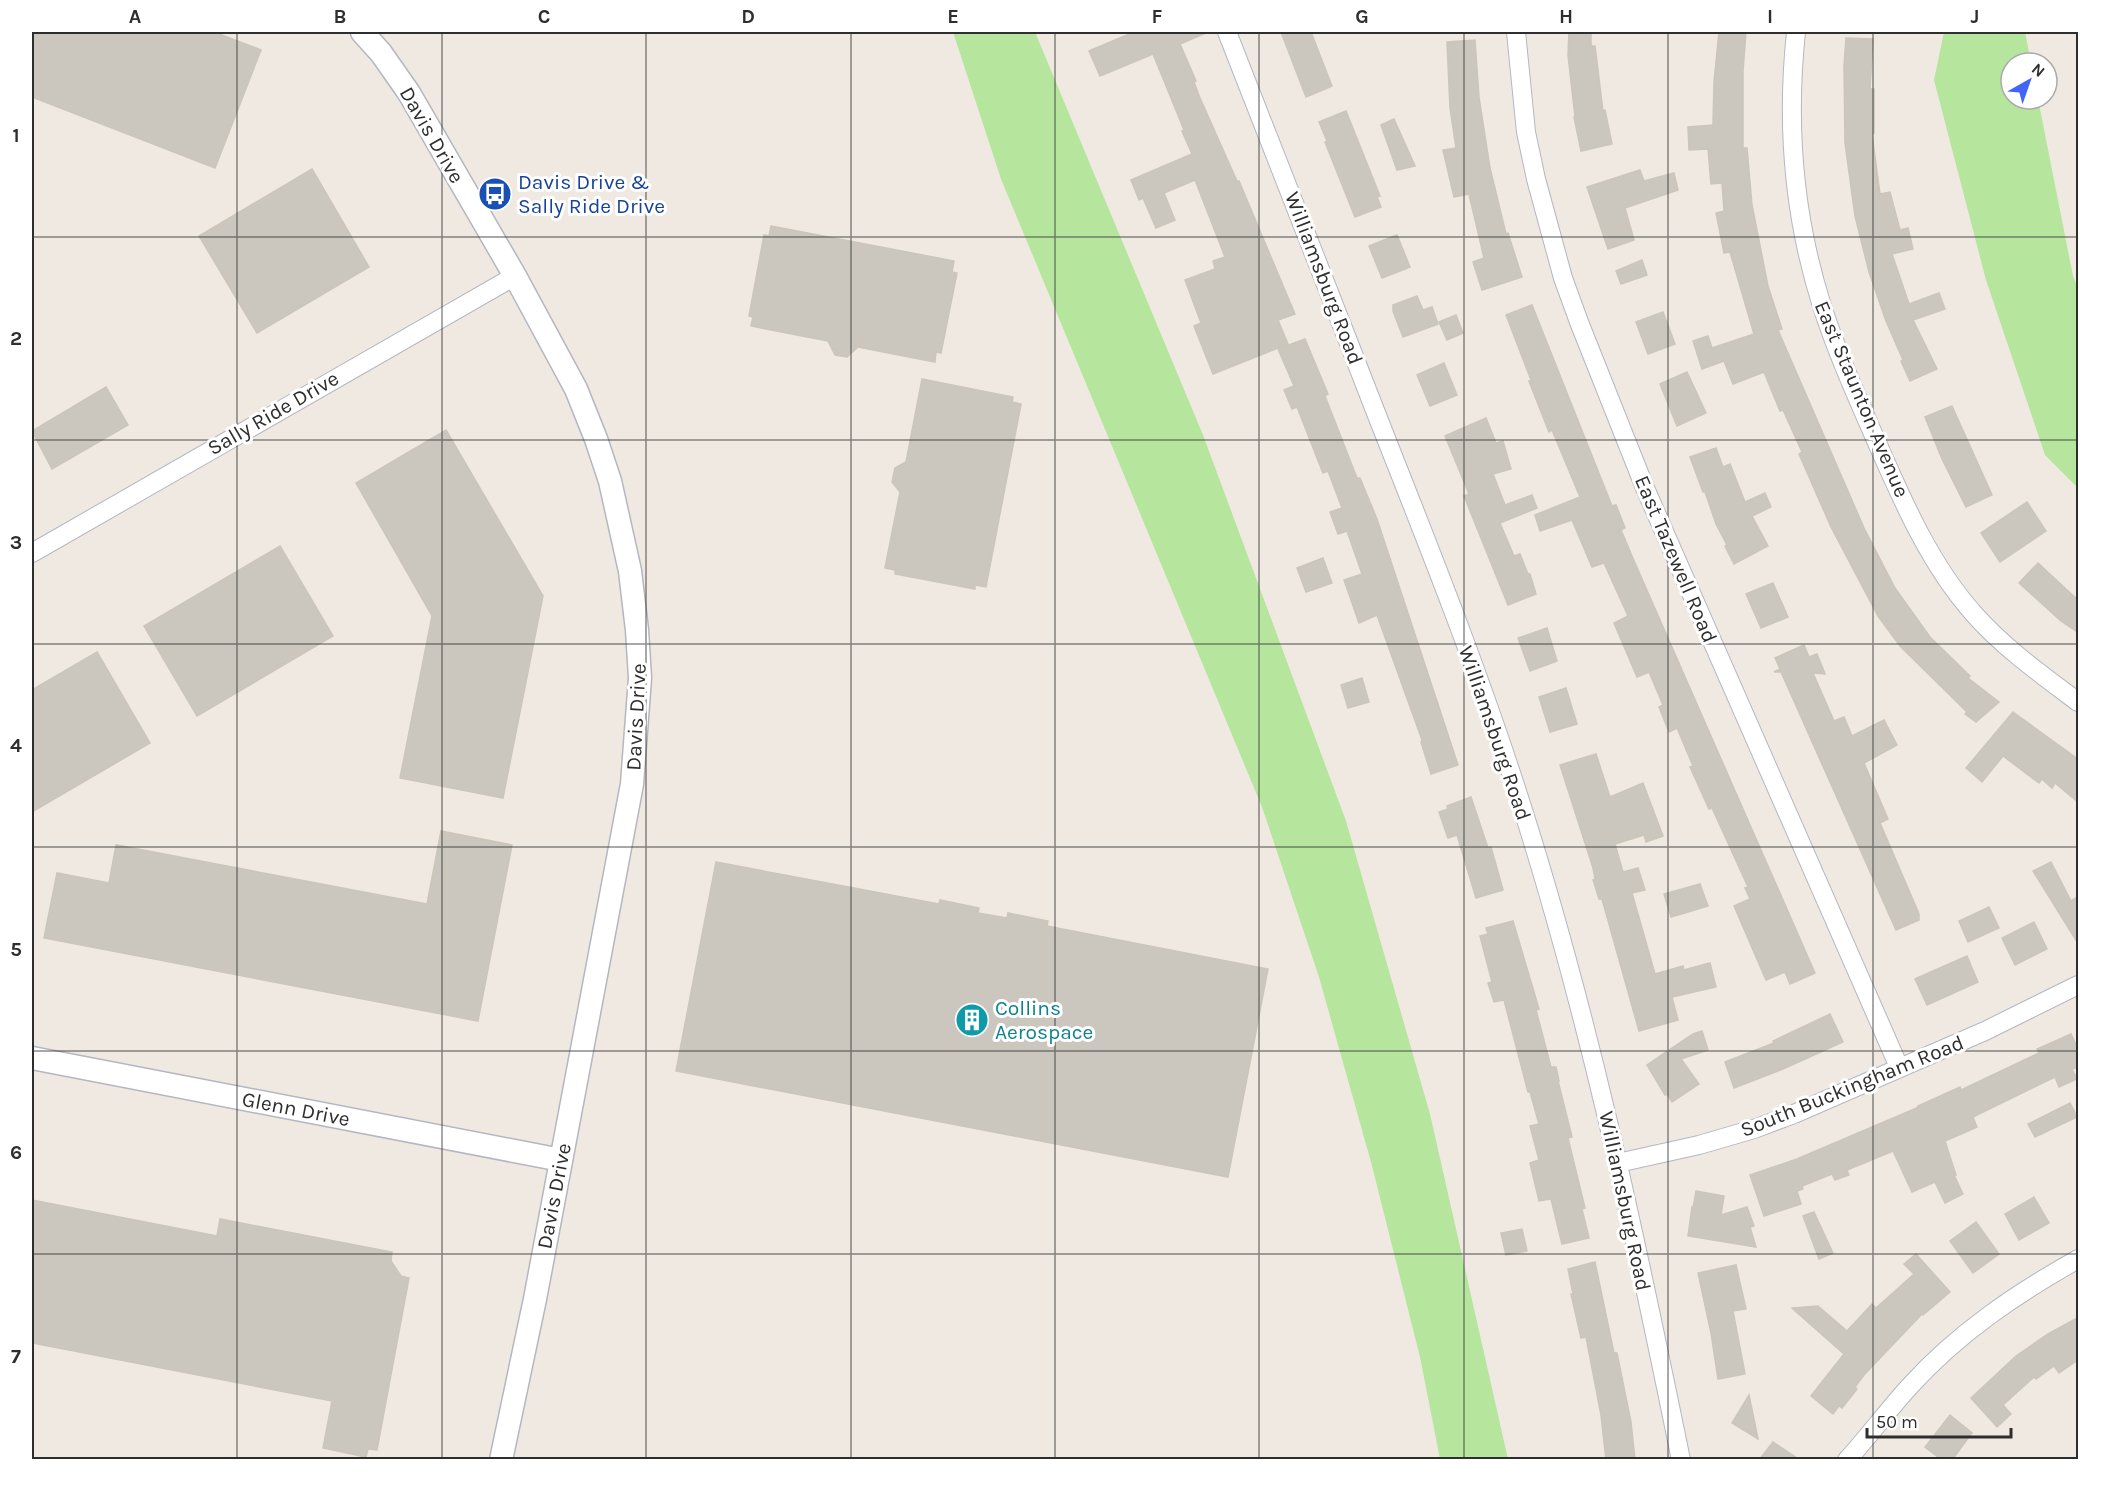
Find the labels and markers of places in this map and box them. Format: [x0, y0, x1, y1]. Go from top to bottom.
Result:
place label: Davis Drive & Sally Ride Drive [518, 170, 665, 218]
bus stop icon: Davis Drive & Sally Ride Drive [477, 176, 513, 212]
place label: Collins Aerospace [995, 996, 1093, 1044]
building icon: Collins Aerospace [954, 1002, 990, 1038]

